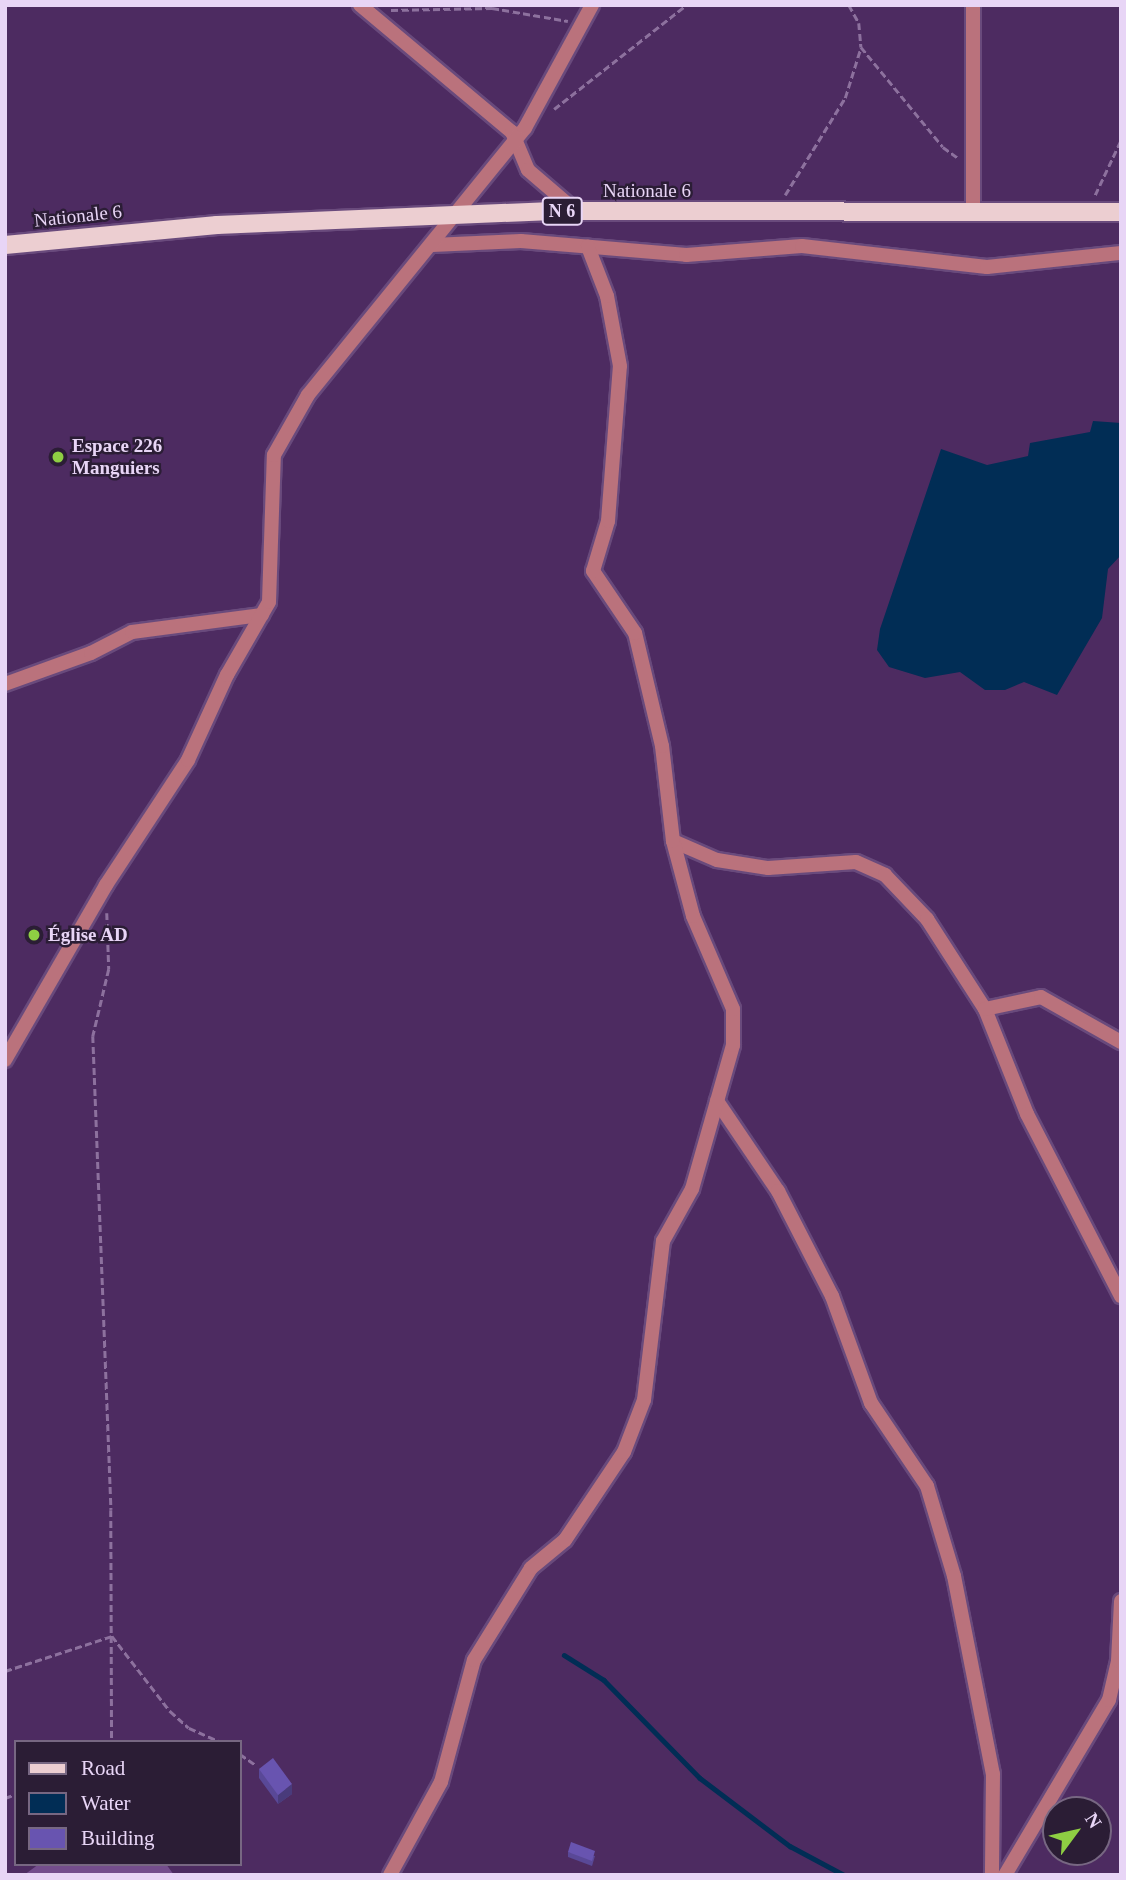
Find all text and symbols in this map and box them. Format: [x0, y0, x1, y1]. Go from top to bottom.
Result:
street label: Nationale 6 [603, 180, 691, 202]
road number: N 6 [541, 196, 583, 226]
street label: Nationale 6 [33, 200, 123, 232]
place label: Espace 226 Manguiers [72, 435, 162, 479]
marker: Espace 226 Manguiers [50, 449, 66, 465]
place label: Église AD [48, 924, 129, 946]
marker: Église AD [26, 927, 42, 943]
legend [14, 1740, 242, 1866]
text: Road [81, 1756, 125, 1780]
text: Water [81, 1791, 131, 1815]
north arrow [1042, 1796, 1112, 1866]
text: N [1081, 1809, 1106, 1832]
text: Building [81, 1826, 155, 1850]

